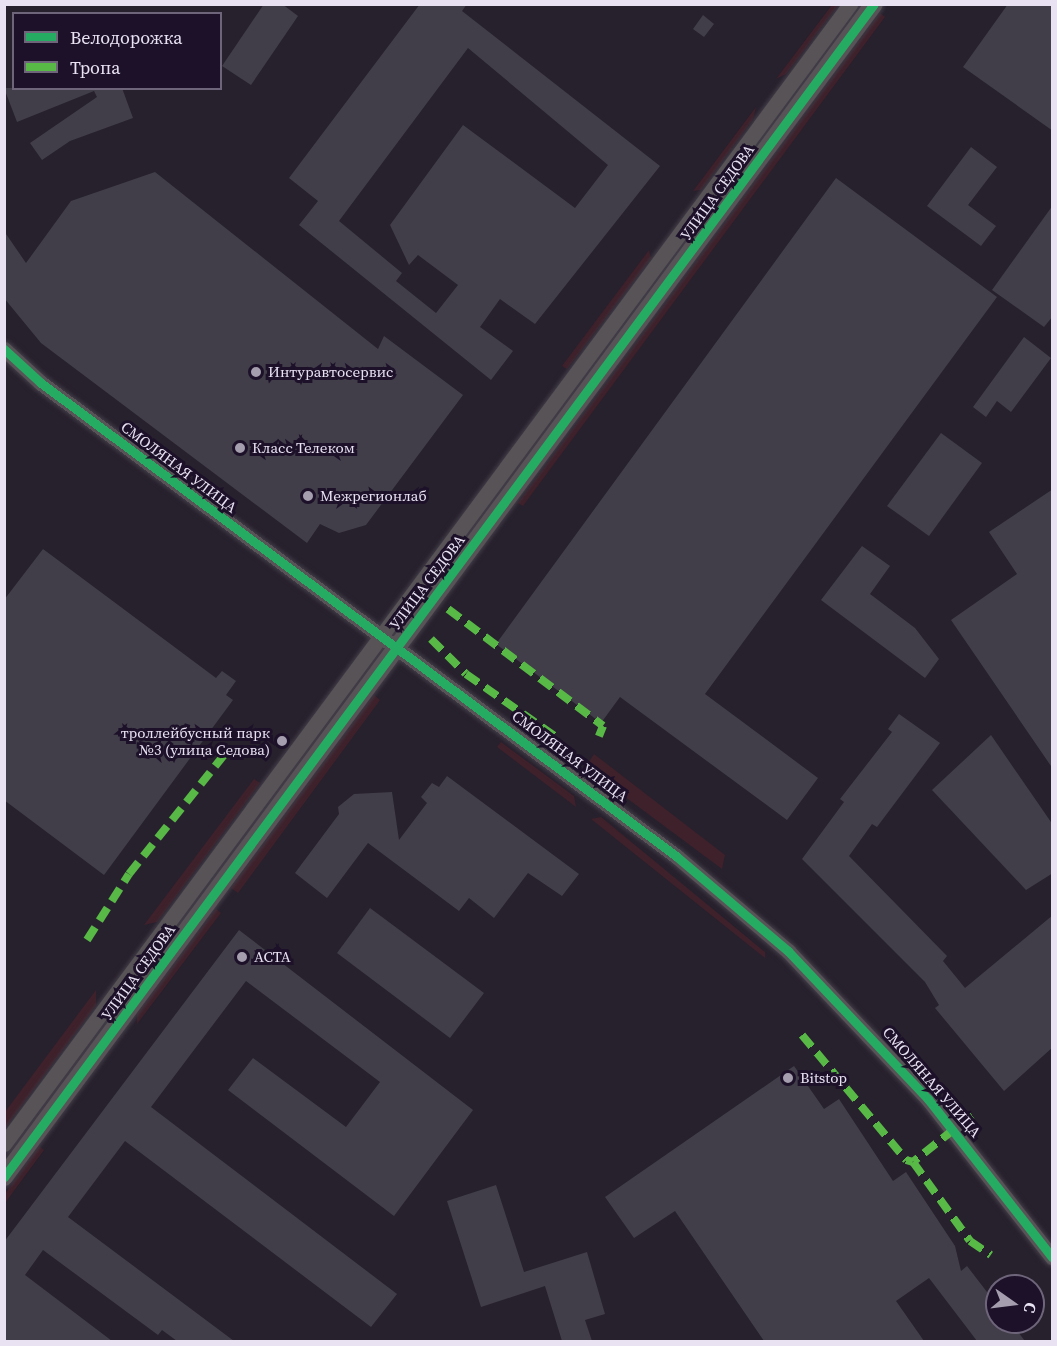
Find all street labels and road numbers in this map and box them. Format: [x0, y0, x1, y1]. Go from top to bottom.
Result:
street label: УЛИЦА СЕДОВА [676, 141, 758, 243]
street label: СМОЛЯНАЯ УЛИЦА [117, 418, 241, 516]
street label: УЛИЦА СЕДОВА [386, 531, 468, 633]
street label: СМОЛЯНАЯ УЛИЦА [508, 707, 632, 805]
street label: УЛИЦА СЕДОВА [97, 921, 179, 1023]
street label: СМОЛЯНАЯ УЛИЦА [879, 1023, 985, 1141]

